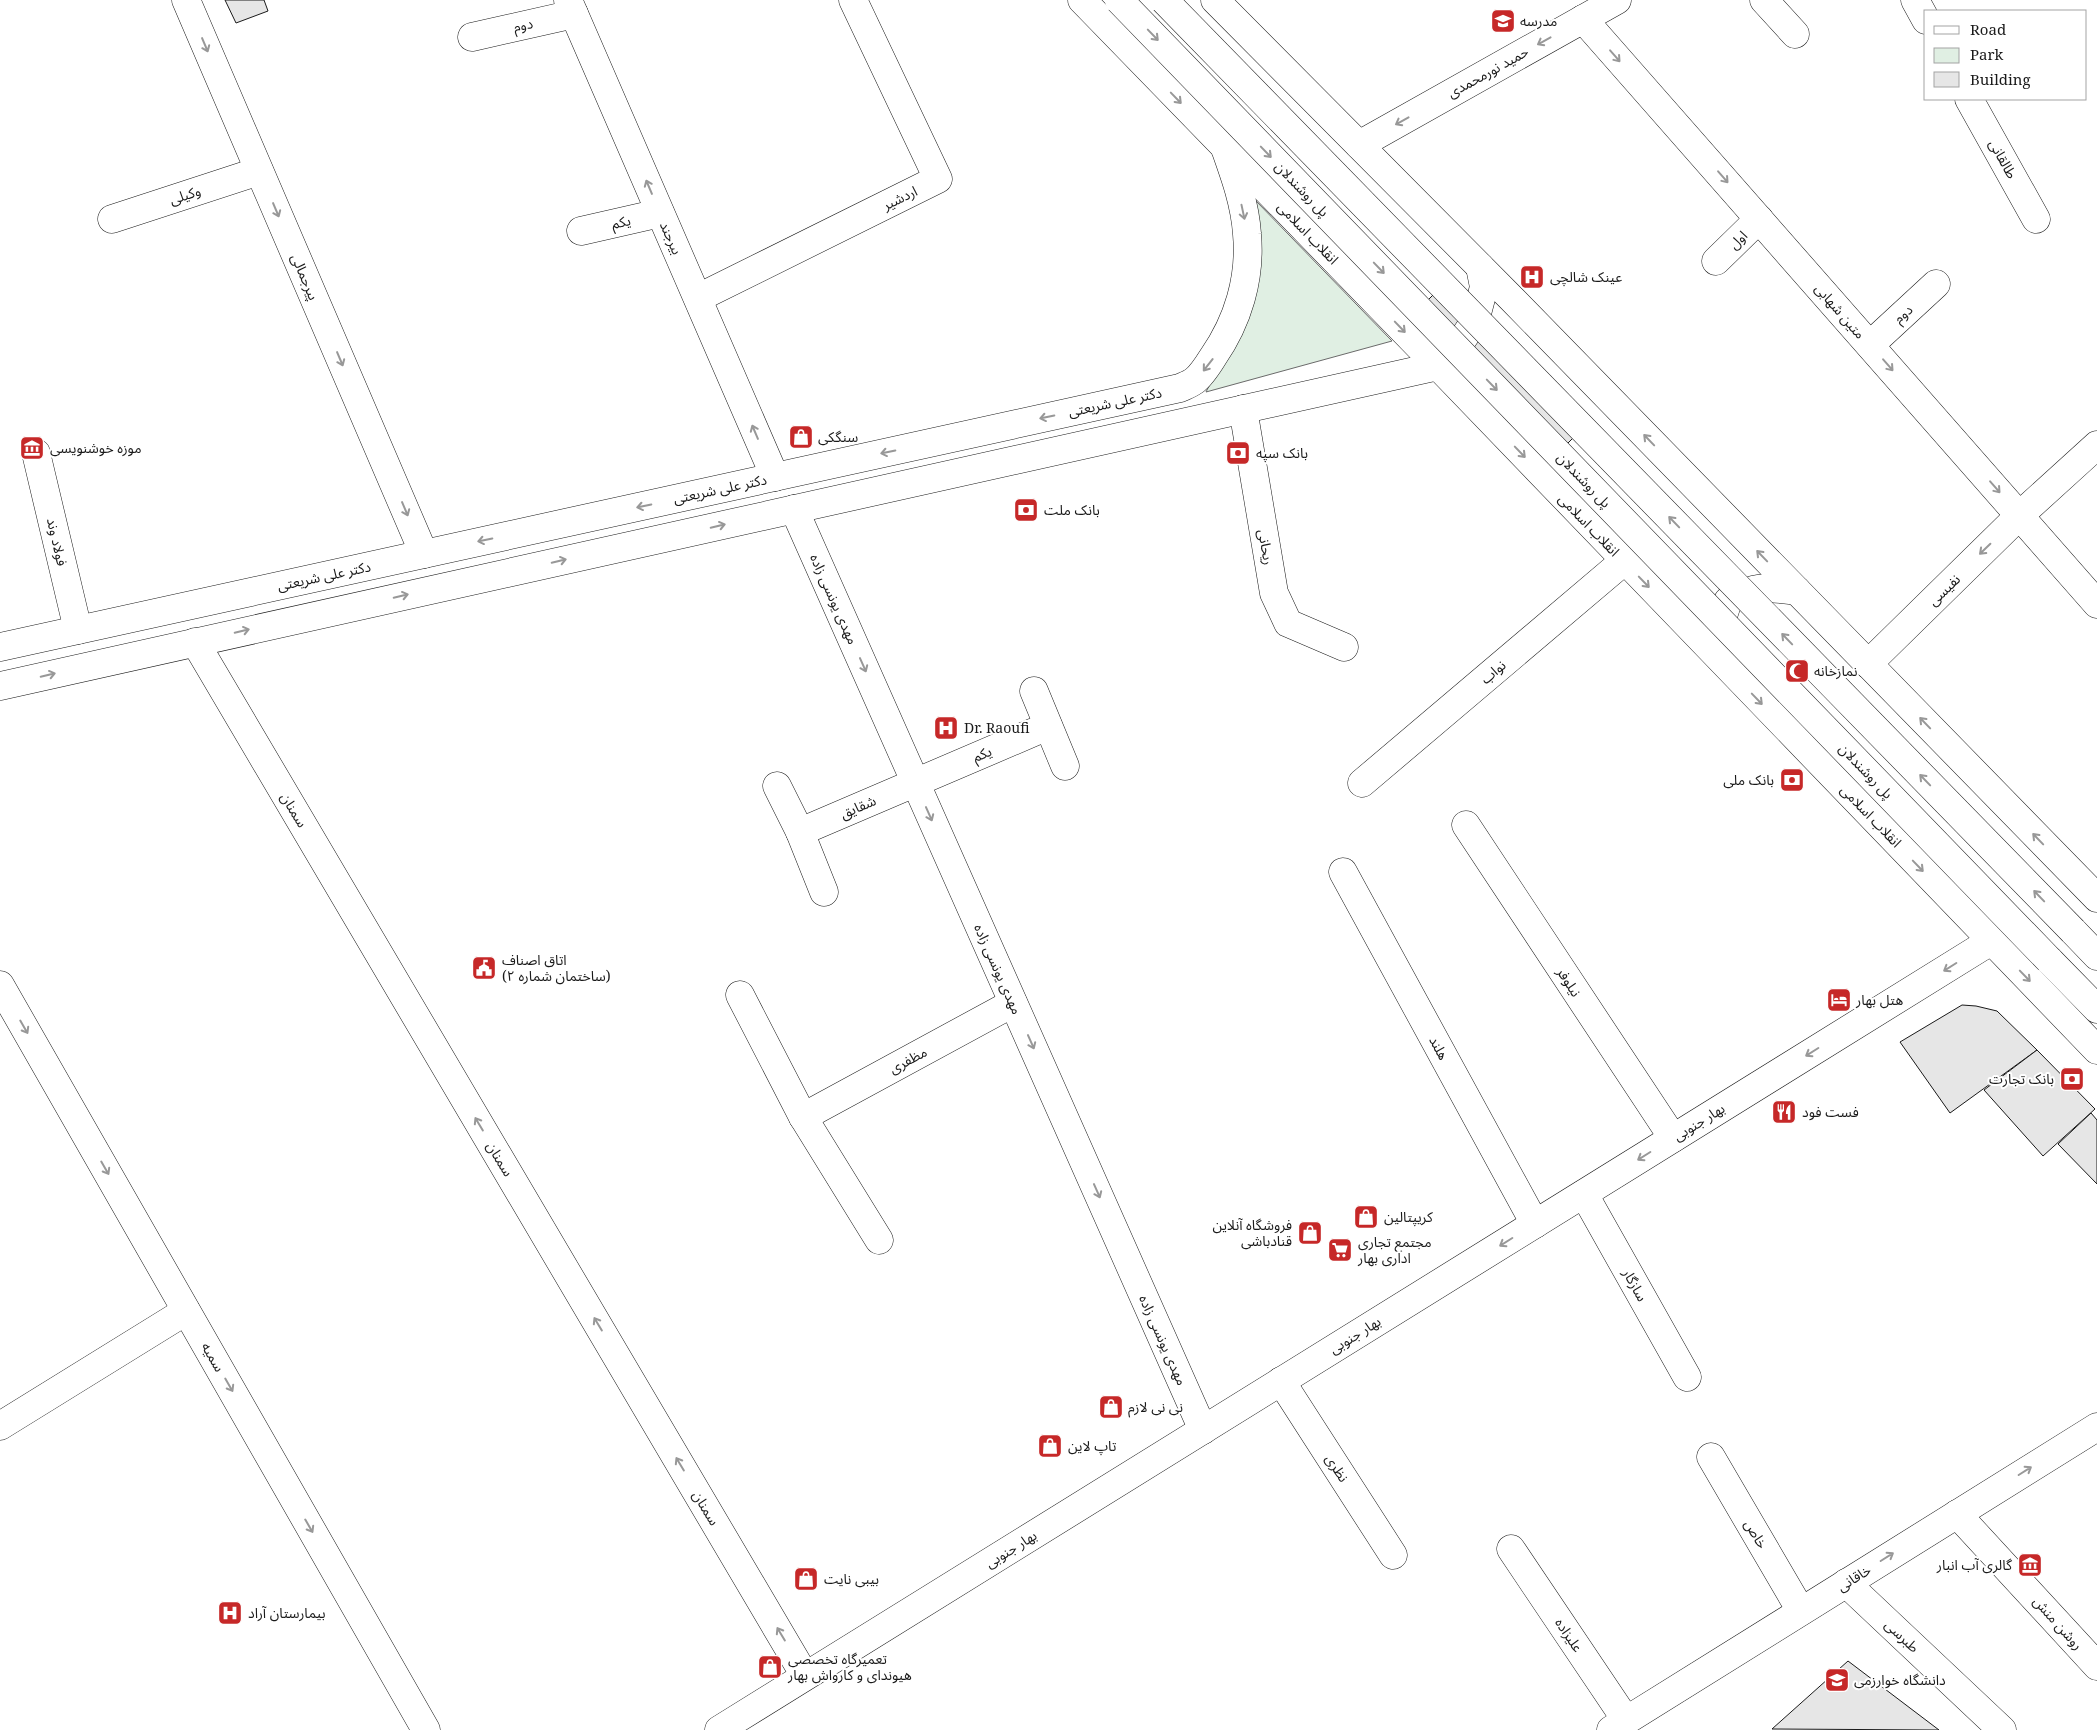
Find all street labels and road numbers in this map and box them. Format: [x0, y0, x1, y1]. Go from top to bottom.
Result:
street label: دوم [511, 13, 535, 38]
street label: حمید نورمحمدی [1444, 41, 1532, 102]
street label: طالقانی [1985, 136, 2022, 182]
street label: پل روشندلان [1270, 157, 1334, 221]
street label: وکیلی [167, 181, 203, 208]
street label: اردشیر [878, 181, 920, 215]
street label: انقلاب اسلامی [1274, 197, 1343, 268]
street label: یکم [609, 210, 633, 235]
street label: بیرجند [656, 218, 687, 258]
street label: اول [1724, 226, 1751, 253]
street label: پیرجمالی [286, 251, 324, 303]
street label: متین شهابی [1811, 279, 1870, 343]
street label: دوم [1889, 300, 1918, 329]
street label: دکتر علی شریعتی [1066, 382, 1164, 421]
street label: پل روشندلان [1552, 448, 1616, 512]
street label: دکتر علی شریعتی [671, 469, 769, 508]
street label: انقلاب اسلامی [1555, 489, 1624, 560]
street label: فولاد وند [43, 516, 72, 568]
street label: ریحانی [1254, 528, 1279, 566]
street label: مهدی یونسی زاده [806, 551, 863, 647]
street label: دکتر علی شریعتی [275, 556, 373, 595]
street label: نفیسی [1923, 569, 1964, 610]
street label: نواب [1476, 655, 1510, 688]
street label: پل روشندلان [1834, 739, 1898, 803]
street label: یکم [969, 741, 995, 768]
street label: انقلاب اسلامی [1837, 780, 1906, 851]
street label: سمنان [277, 789, 312, 831]
street label: شقایق [837, 790, 879, 824]
street label: مهدی یونسی زاده [970, 921, 1027, 1017]
street label: نیلوفر [1552, 962, 1586, 1000]
street label: هلند [1425, 1032, 1454, 1063]
street label: مظفری [885, 1042, 930, 1077]
street label: بهار جنوبی [1669, 1098, 1728, 1145]
street label: سمنان [483, 1138, 518, 1180]
street label: سازگار [1618, 1264, 1652, 1305]
street label: مهدی یونسی زاده [1135, 1292, 1192, 1388]
street label: بهار جنوبی [1325, 1311, 1384, 1358]
street label: سمیه [197, 1339, 229, 1375]
street label: نظری [1321, 1450, 1354, 1486]
street label: سمنان [689, 1487, 724, 1529]
street label: خاص [1740, 1516, 1772, 1552]
street label: بهار جنوبی [981, 1525, 1040, 1572]
street label: خاقانی [1833, 1560, 1874, 1595]
street label: روشن منش [2029, 1592, 2088, 1654]
street label: علیزاده [1551, 1614, 1588, 1656]
street label: طبرسی [1881, 1615, 1924, 1656]

